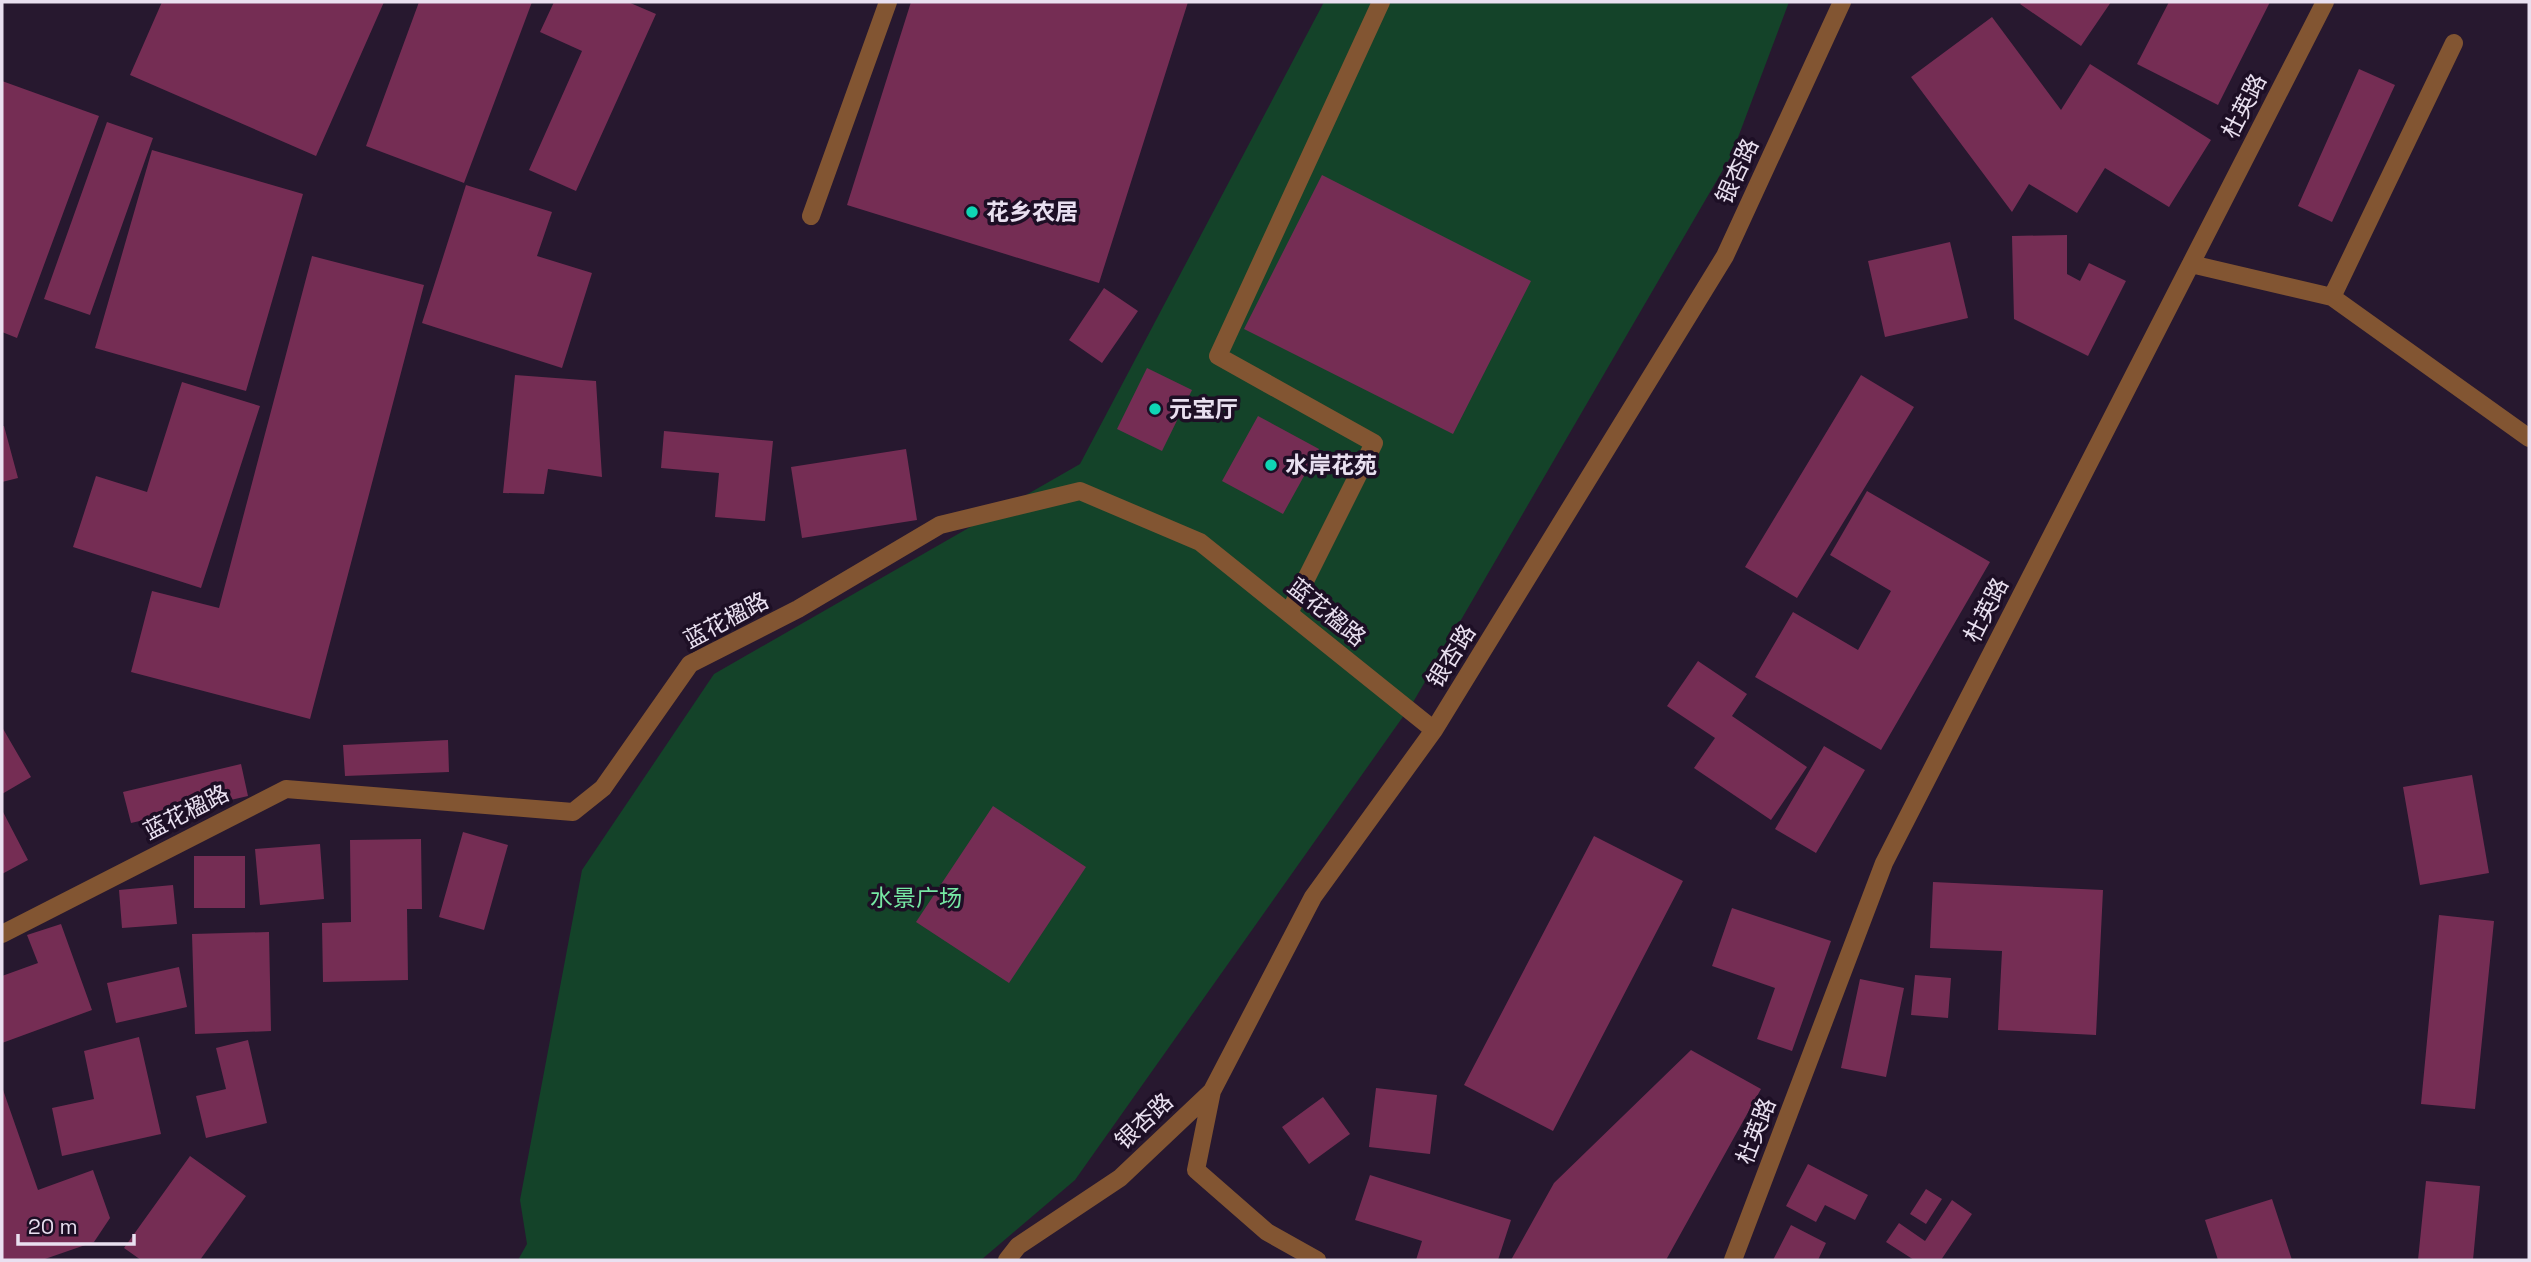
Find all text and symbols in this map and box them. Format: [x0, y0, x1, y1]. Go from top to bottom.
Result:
street label: 杜英路 [2215, 68, 2273, 144]
street label: 银杏路 [1709, 133, 1765, 209]
place label: 花乡农居 [986, 197, 1078, 227]
marker: 花乡农居 [964, 204, 980, 220]
place label: 元宝厅 [1169, 394, 1238, 424]
marker: 元宝厅 [1147, 401, 1163, 417]
place label: 水岸花苑 [1285, 450, 1377, 480]
marker: 水岸花苑 [1263, 457, 1279, 473]
street label: 蓝花楹路 [1282, 571, 1372, 653]
street label: 杜英路 [1957, 572, 2015, 648]
street label: 蓝花楹路 [678, 585, 774, 655]
street label: 银杏路 [1420, 619, 1482, 693]
street label: 蓝花楹路 [138, 778, 234, 846]
park label: 水景广场 [870, 883, 962, 913]
street label: 银杏路 [1109, 1087, 1179, 1155]
street label: 杜英路 [1730, 1093, 1782, 1169]
scale bar [18, 1202, 133, 1246]
text: 20 m [28, 1213, 78, 1240]

